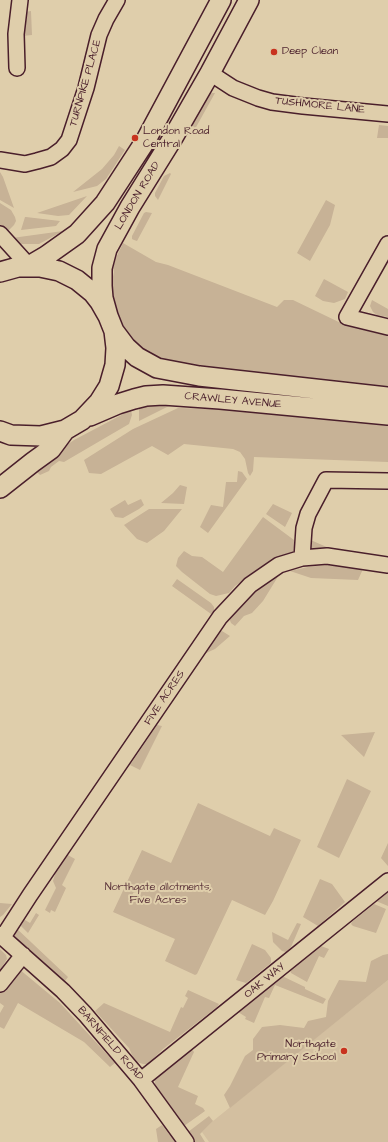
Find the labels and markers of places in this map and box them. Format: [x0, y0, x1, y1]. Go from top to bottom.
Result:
place label: Deep Clean [282, 45, 338, 59]
marker: Deep Clean [269, 47, 279, 57]
place label: London Road Central [143, 125, 209, 151]
marker: London Road Central [130, 133, 140, 143]
place label: Northgate Primary School [257, 1038, 336, 1064]
marker: Northgate Primary School [339, 1046, 349, 1056]

